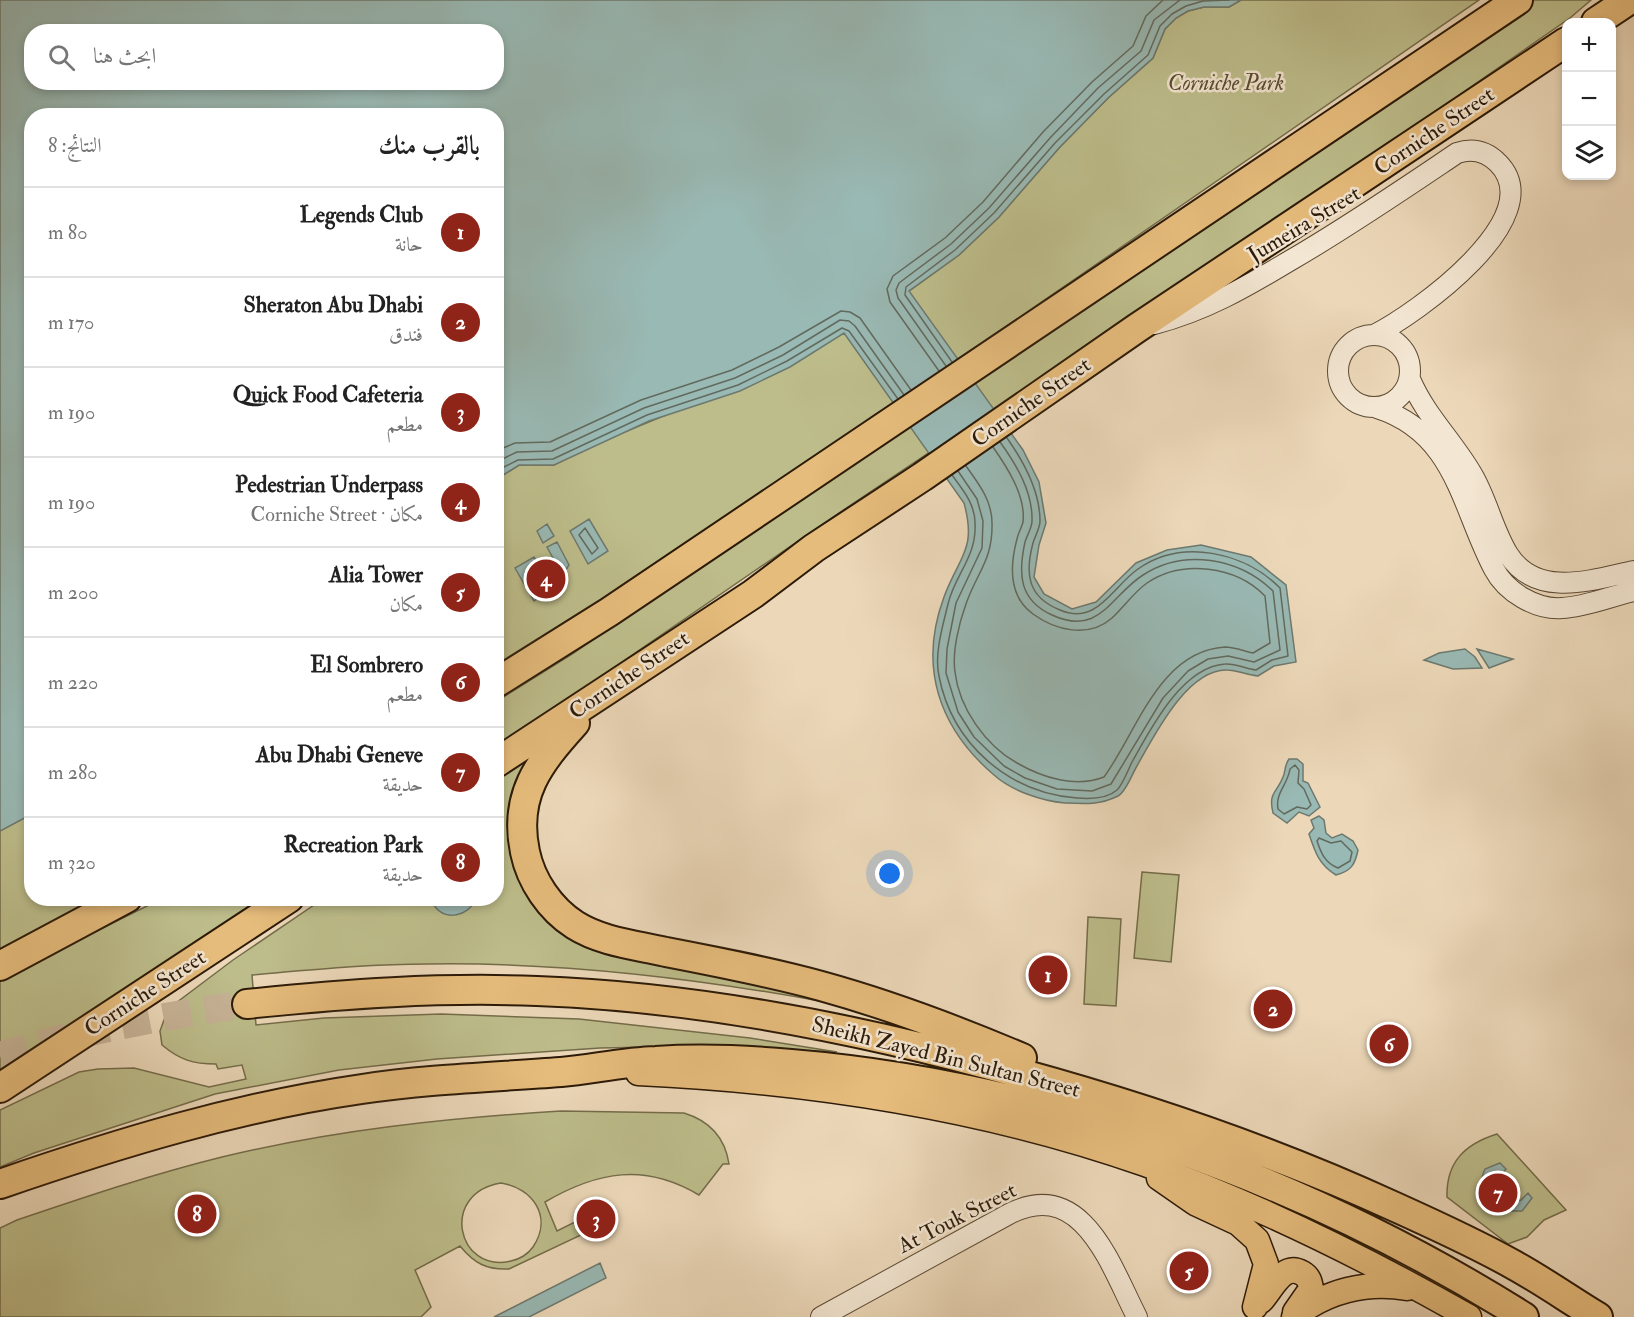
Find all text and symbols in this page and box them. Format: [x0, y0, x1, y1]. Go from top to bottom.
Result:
map controls [1562, 18, 1616, 180]
button: + [1562, 18, 1616, 72]
search box [24, 24, 504, 90]
icon: search [45, 41, 78, 74]
text: ابحث هنا [93, 42, 156, 70]
park label: Corniche Park [1168, 69, 1284, 97]
button: − [1562, 72, 1616, 126]
street label: Corniche Street [1368, 80, 1500, 182]
button: layers [1562, 126, 1616, 180]
text: بالقرب منك [378, 130, 480, 162]
text: النتائج: 8 [48, 133, 102, 158]
street label: Jumeira Street [1242, 179, 1366, 269]
text: Legends Club [300, 201, 423, 229]
text: 80 m [48, 220, 87, 245]
text: 1 [457, 220, 464, 245]
text: حانة [395, 232, 423, 257]
text: Sheraton Abu Dhabi [243, 291, 423, 319]
text: 170 m [48, 310, 94, 335]
text: 2 [455, 310, 466, 335]
text: فندق [389, 322, 423, 347]
street label: Corniche Street [966, 351, 1096, 453]
text: Quick Food Cafeteria [233, 381, 423, 409]
text: 190 m [48, 400, 95, 425]
text: 3 [457, 400, 464, 425]
text: مطعم [386, 412, 423, 437]
text: Pedestrian Underpass [235, 471, 423, 499]
text: 190 m [48, 490, 95, 515]
text: 4 [455, 490, 466, 515]
text: مكان · Corniche Street [251, 502, 423, 527]
pin: 4 [526, 556, 566, 602]
text: Alia Tower [329, 561, 423, 589]
text: 200 m [48, 580, 98, 605]
text: 5 [456, 580, 465, 605]
text: مكان [389, 592, 423, 617]
street label: Corniche Street [563, 624, 695, 726]
text: El Sombrero [310, 651, 423, 679]
text: 220 m [48, 670, 98, 695]
text: 6 [455, 670, 466, 695]
text: مطعم [386, 682, 423, 707]
text: Abu Dhabi Geneve [256, 741, 423, 769]
text: 280 m [48, 760, 98, 785]
text: 7 [456, 760, 465, 785]
text: حديقة [383, 772, 423, 797]
text: Recreation Park [283, 831, 423, 859]
text: 320 m [48, 850, 96, 875]
text: 8 [456, 850, 465, 875]
your location [875, 859, 904, 888]
text: حديقة [383, 862, 423, 887]
street label: Corniche Street [79, 943, 211, 1043]
pin: 1 [1028, 952, 1068, 998]
pin: 2 [1254, 986, 1292, 1032]
street label: Sheikh Zayed Bin Sultan Street [809, 1010, 1083, 1104]
pin: 6 [1370, 1022, 1408, 1066]
pin: 7 [1478, 1170, 1518, 1216]
street label: At Touk Street [892, 1176, 1021, 1260]
pin: 8 [178, 1192, 216, 1236]
pin: 3 [576, 1196, 616, 1242]
pin: 5 [1170, 1248, 1208, 1294]

